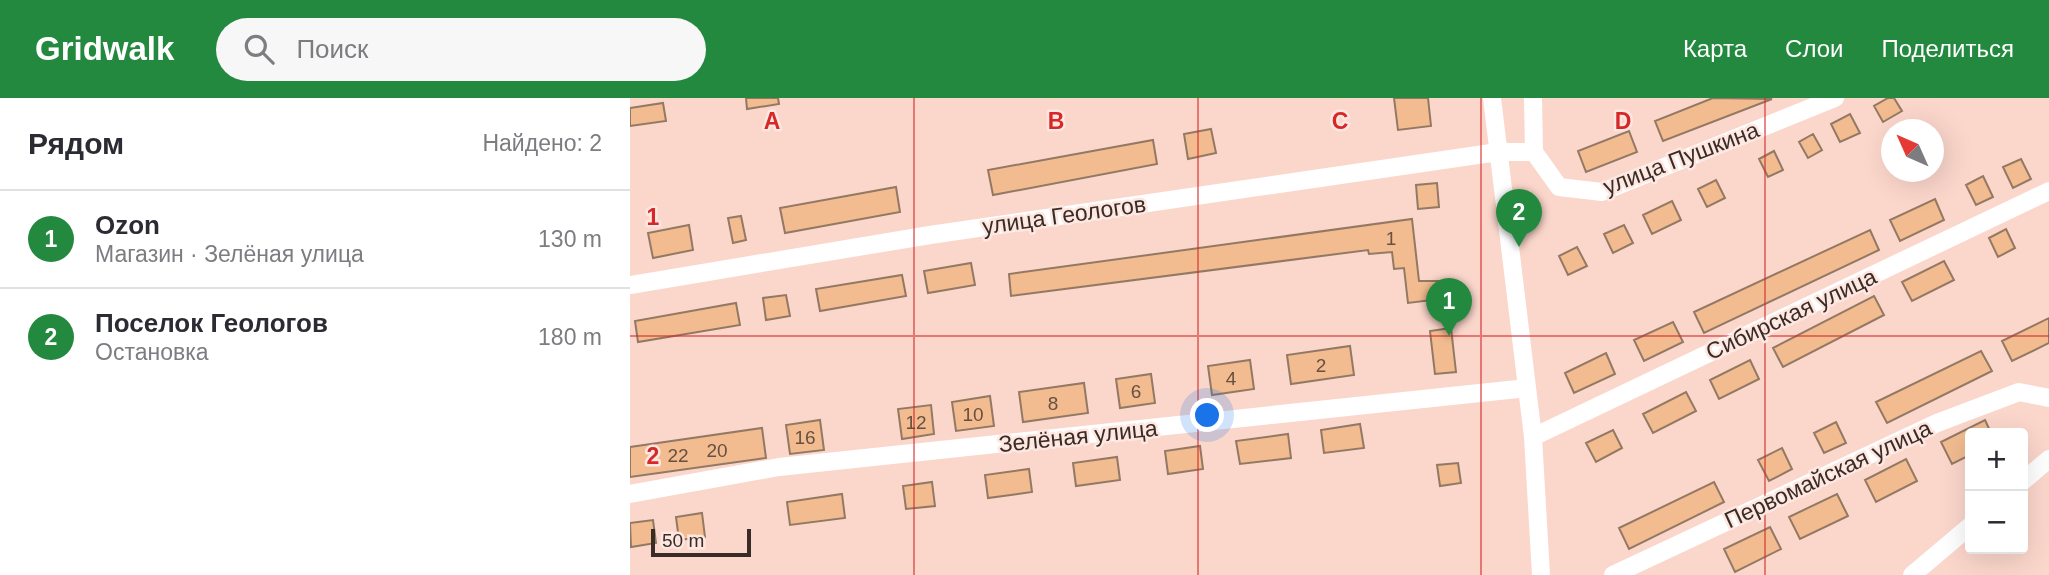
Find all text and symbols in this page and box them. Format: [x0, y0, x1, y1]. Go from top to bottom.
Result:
search box [216, 18, 706, 81]
text: Gridwalk [35, 30, 174, 67]
icon: search [240, 30, 278, 68]
text: Поиск [296, 34, 368, 64]
text: Карта [1683, 35, 1747, 62]
text: Слои [1785, 35, 1843, 62]
text: Поделиться [1881, 35, 2014, 62]
text: A [764, 108, 780, 134]
text: B [1048, 108, 1064, 134]
text: C [1332, 108, 1348, 134]
text: D [1615, 108, 1631, 134]
street label: улица Пушкина [1600, 116, 1763, 200]
north arrow [1881, 119, 1944, 182]
text: Рядом [28, 127, 124, 160]
text: Найдено: 2 [482, 130, 602, 156]
pin: 2 [1496, 189, 1542, 247]
street label: улица Геологов [981, 191, 1147, 239]
text: 1 [647, 204, 660, 230]
text: Ozon [95, 210, 160, 240]
text: 1 [45, 226, 57, 252]
text: 130 m [538, 226, 602, 252]
house number: 1 [1386, 228, 1396, 249]
text: Магазин · Зелёная улица [95, 241, 364, 267]
street label: Сибирская улица [1702, 263, 1881, 365]
pin: 1 [1426, 278, 1472, 336]
text: Поселок Геологов [95, 308, 328, 338]
text: 2 [45, 324, 57, 350]
text: 180 m [538, 324, 602, 350]
text: Остановка [95, 339, 209, 365]
house number: 2 [1316, 355, 1326, 376]
house number: 4 [1226, 368, 1237, 389]
house number: 6 [1131, 381, 1141, 402]
house number: 8 [1048, 393, 1058, 414]
your location [1190, 398, 1224, 432]
house number: 10 [962, 404, 984, 425]
house number: 12 [905, 412, 927, 433]
street label: Зелёная улица [997, 415, 1159, 457]
street label: Первомайская улица [1720, 415, 1936, 533]
house number: 16 [794, 427, 816, 448]
map controls [1965, 428, 2028, 554]
button: + [1965, 428, 2028, 491]
house number: 20 [706, 440, 728, 461]
text: 2 [647, 443, 659, 469]
house number: 22 [667, 445, 689, 466]
button: − [1965, 491, 2028, 554]
scale bar [651, 526, 751, 558]
text: 50 m [662, 530, 704, 551]

